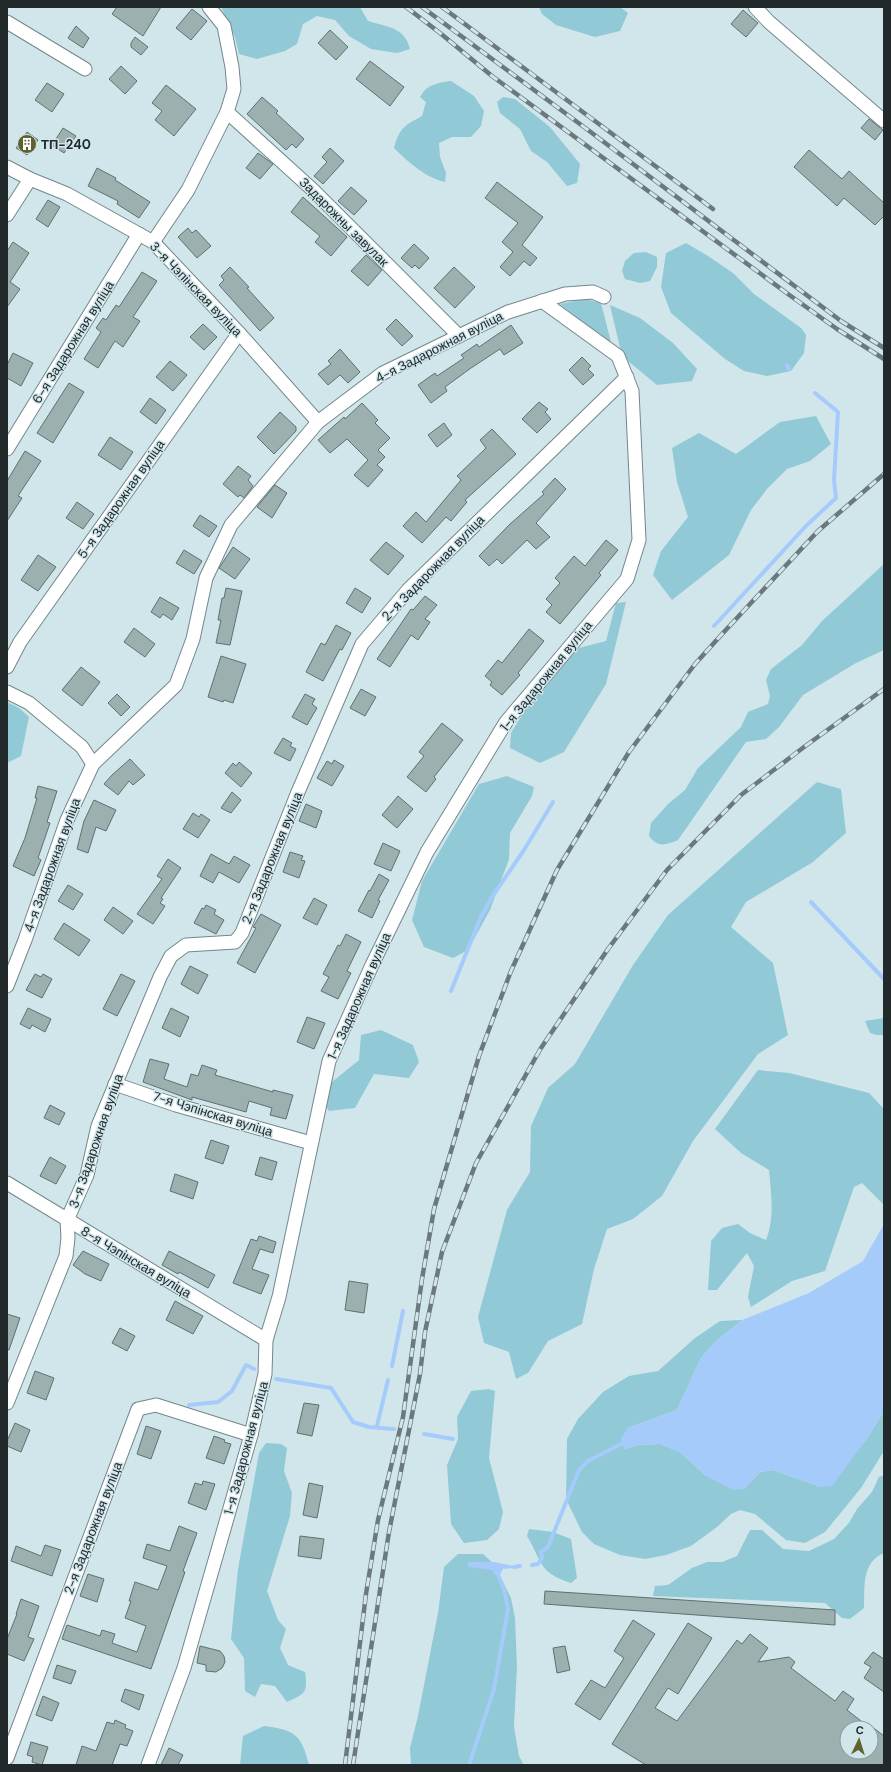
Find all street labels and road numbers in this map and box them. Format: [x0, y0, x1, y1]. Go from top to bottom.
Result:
street label: Задарожны завулак [296, 174, 392, 270]
street label: 3-я Чэпінская вуліца [146, 238, 246, 341]
street label: 6-я Задарожная вуліца [28, 277, 118, 407]
street label: 4-я Задарожная вуліца [372, 307, 506, 387]
street label: 5-я Задарожная вуліца [74, 436, 169, 562]
street label: 2-я Задарожная вуліца [378, 511, 489, 625]
street label: 1-я Задарожная вуліца [496, 617, 596, 735]
street label: 2-я Задарожная вуліца [238, 789, 307, 926]
street label: 4-я Задарожная вуліца [20, 795, 84, 934]
street label: 1-я Задарожная вуліца [323, 929, 395, 1062]
street label: 3-я Задарожная вуліца [65, 1071, 127, 1210]
street label: 7-я Чэпінская вуліца [151, 1088, 276, 1141]
street label: 8-я Чэпінская вуліца [78, 1222, 195, 1302]
street label: 1-я Задарожная вуліца [220, 1379, 272, 1517]
street label: 2-я Задарожная вуліца [60, 1459, 126, 1597]

